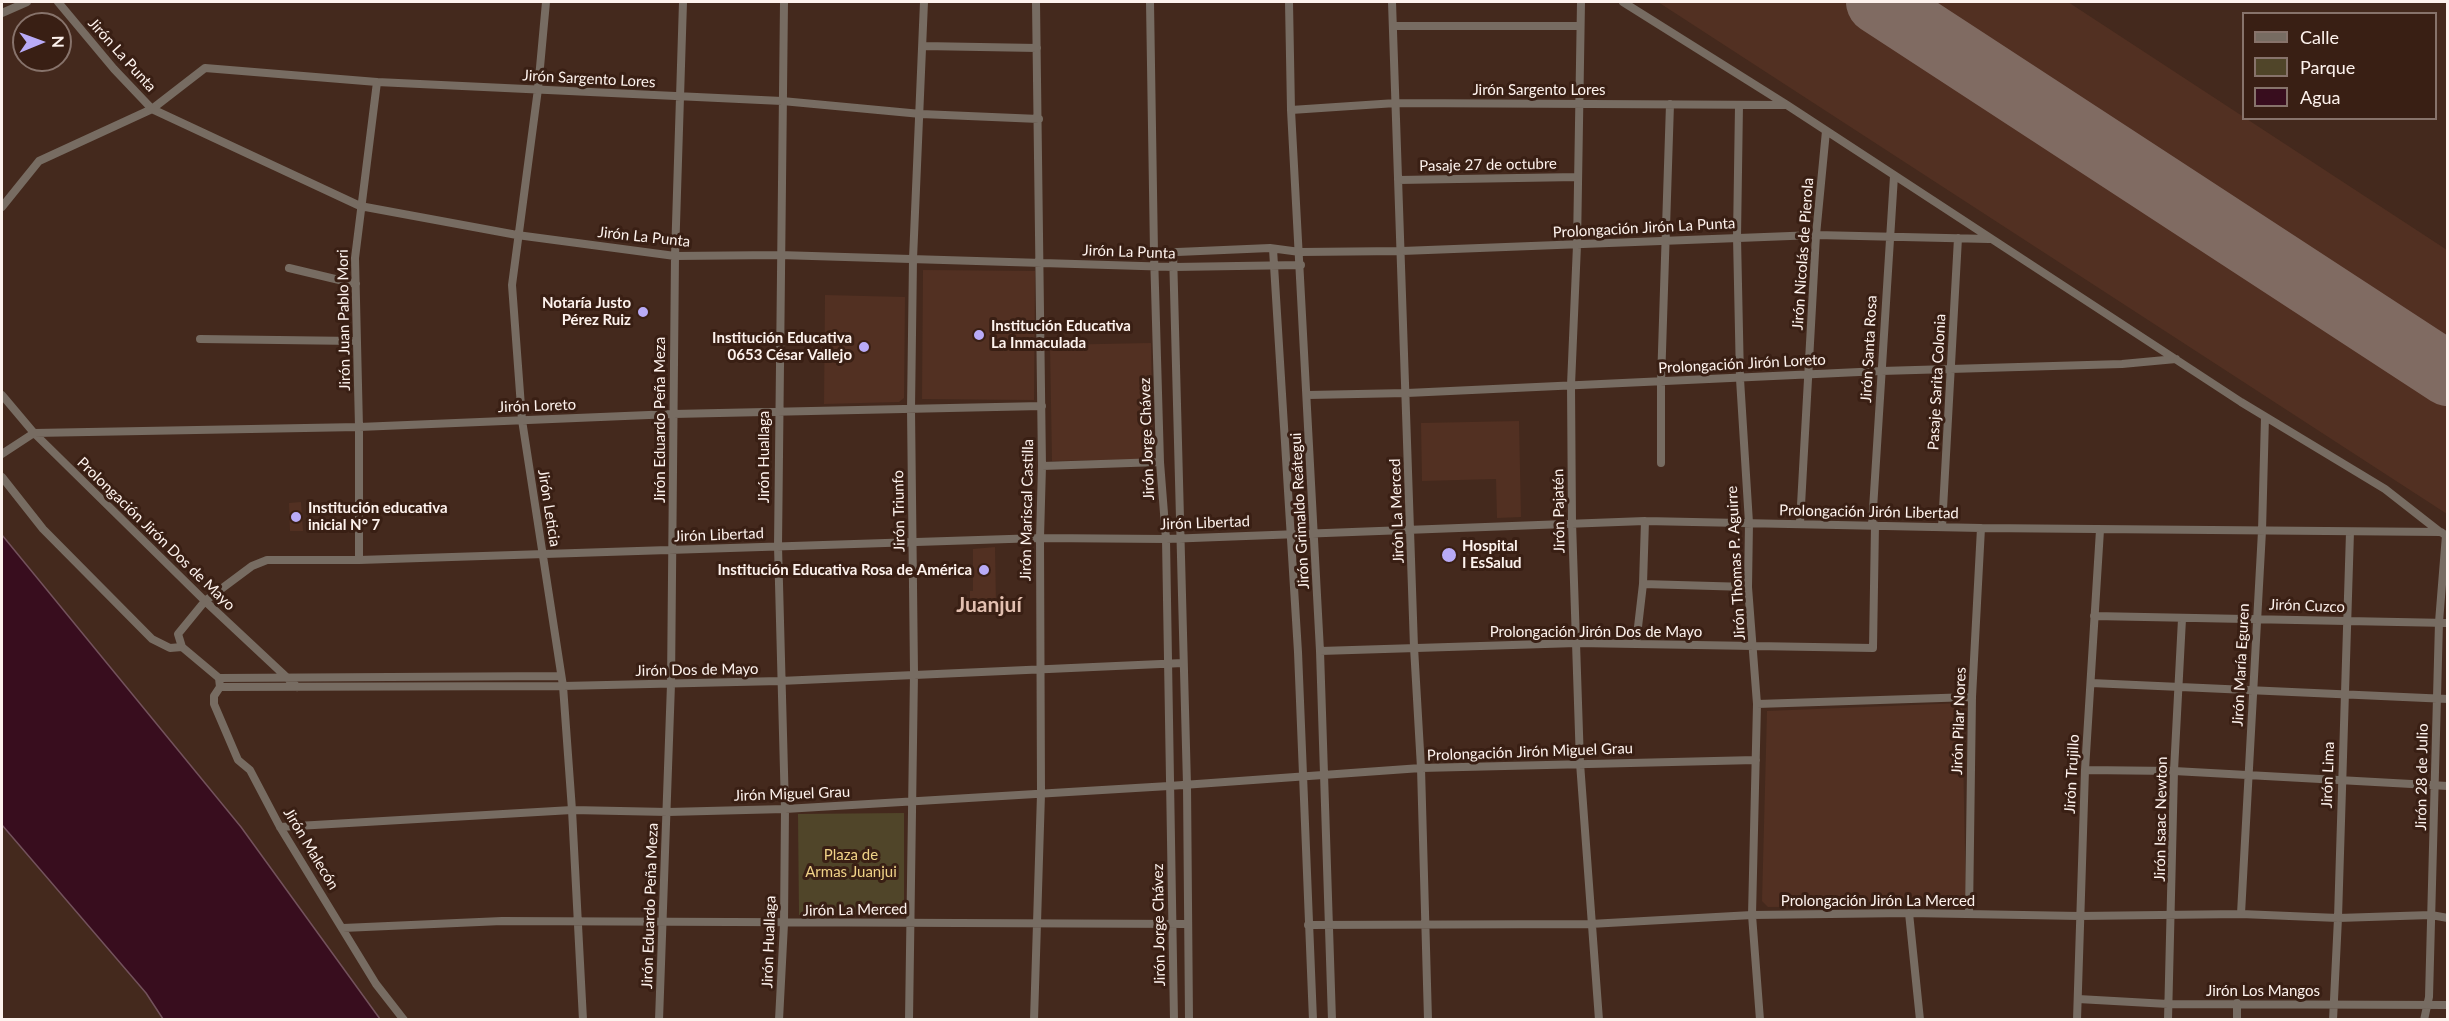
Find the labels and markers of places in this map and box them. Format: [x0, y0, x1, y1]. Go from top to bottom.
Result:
place label: Notaría Justo Pérez Ruiz [542, 294, 631, 329]
marker: Notaría Justo Pérez Ruiz [636, 305, 650, 319]
place label: Institución Educativa La Inmaculada [991, 317, 1131, 352]
marker: Institución Educativa La Inmaculada [972, 328, 986, 342]
place label: Institución Educativa 0653 César Vallejo [712, 329, 852, 364]
marker: Institución Educativa 0653 César Vallejo [857, 340, 871, 354]
place label: Institución educativa inicial N° 7 [308, 499, 448, 534]
marker: Institución educativa inicial N° 7 [289, 510, 303, 524]
place label: Hospital I EsSalud [1462, 537, 1522, 572]
marker: Hospital I EsSalud [1440, 546, 1458, 564]
place label: Institución Educativa Rosa de América [717, 561, 972, 579]
marker: Institución Educativa Rosa de América [977, 563, 991, 577]

